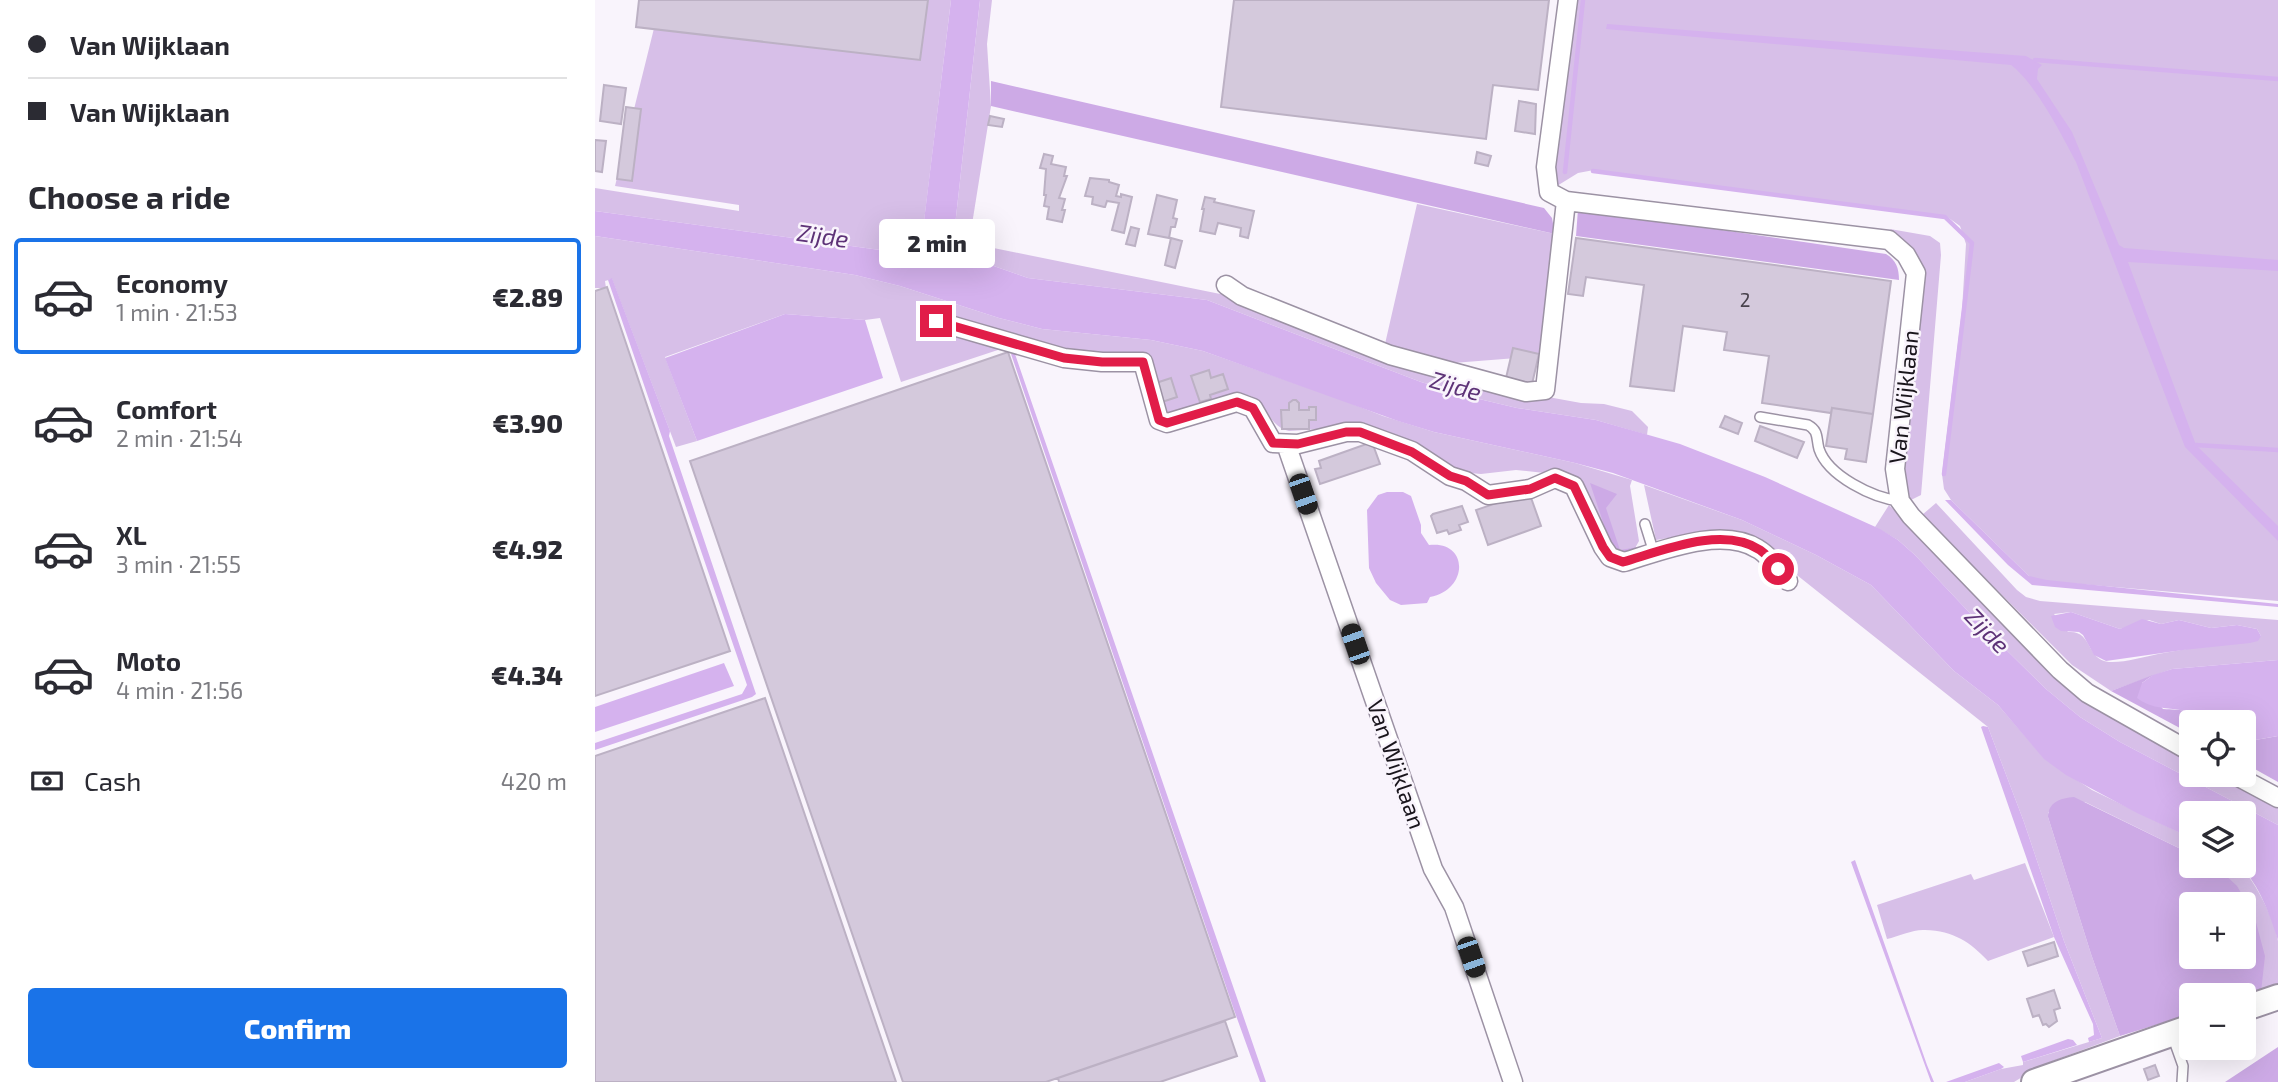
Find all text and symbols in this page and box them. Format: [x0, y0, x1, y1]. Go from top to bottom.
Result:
text: Van Wijklaan [70, 29, 230, 60]
text: Van Wijklaan [70, 96, 230, 127]
text: Choose a ride [28, 177, 231, 215]
water label: Zijde [795, 217, 851, 253]
callout: 2 min [878, 219, 994, 268]
text: 2 min [907, 229, 967, 257]
icon: car [32, 265, 95, 328]
text: Economy [116, 267, 228, 298]
text: €2.89 [492, 281, 563, 312]
house number: 2 [1740, 288, 1750, 311]
text: 1 min · 21:53 [116, 298, 238, 326]
route end [920, 305, 952, 337]
street label: Van Wijklaan [1882, 329, 1924, 465]
water label: Zijde [1427, 364, 1485, 406]
icon: car [32, 391, 95, 454]
text: Comfort [116, 393, 217, 424]
text: €3.90 [492, 407, 563, 438]
text: 2 min · 21:54 [116, 424, 243, 452]
car [1287, 471, 1320, 517]
icon: car [32, 517, 95, 580]
text: XL [116, 519, 147, 550]
text: €4.92 [492, 533, 563, 564]
text: 3 min · 21:55 [116, 550, 241, 578]
route start [1762, 553, 1794, 585]
water label: Zijde [1960, 601, 2017, 659]
car [1339, 621, 1372, 667]
icon: car [32, 643, 95, 706]
text: Moto [116, 645, 181, 676]
text: €4.34 [491, 659, 563, 690]
text: 4 min · 21:56 [116, 676, 243, 704]
street label: Van Wijklaan [1362, 696, 1432, 832]
map controls [2179, 710, 2256, 1060]
button: locate [2179, 710, 2256, 787]
icon: cash [28, 762, 66, 800]
text: Cash [84, 765, 141, 796]
text: 420 m [501, 767, 567, 795]
button: layers [2179, 801, 2256, 878]
button: + [2179, 892, 2256, 969]
car [1455, 934, 1488, 980]
button: − [2179, 983, 2256, 1060]
button: Confirm [28, 988, 567, 1068]

